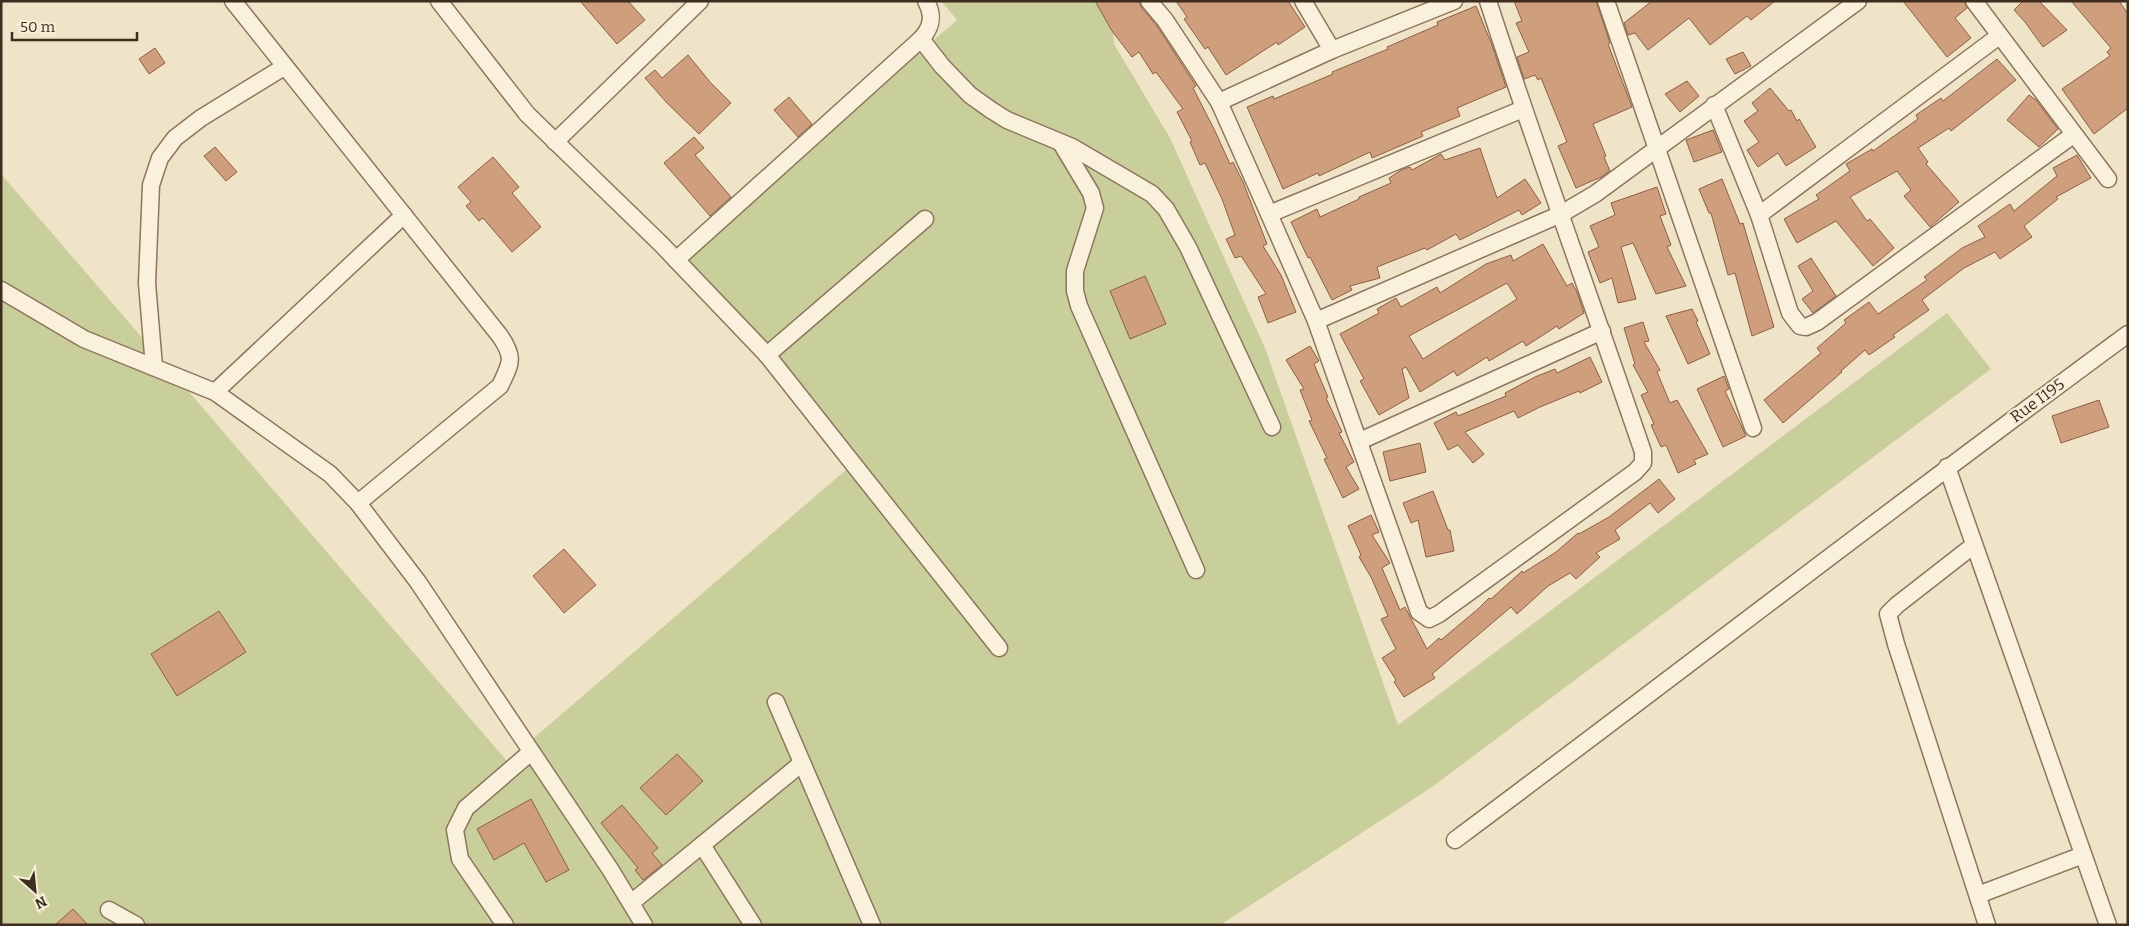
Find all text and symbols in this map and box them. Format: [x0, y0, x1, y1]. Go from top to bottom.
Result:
scale bar [12, 10, 138, 42]
text: 50 m [20, 18, 56, 36]
street label: Rue I195 [2007, 374, 2068, 426]
north arrow [10, 866, 60, 916]
text: N [32, 892, 49, 912]

